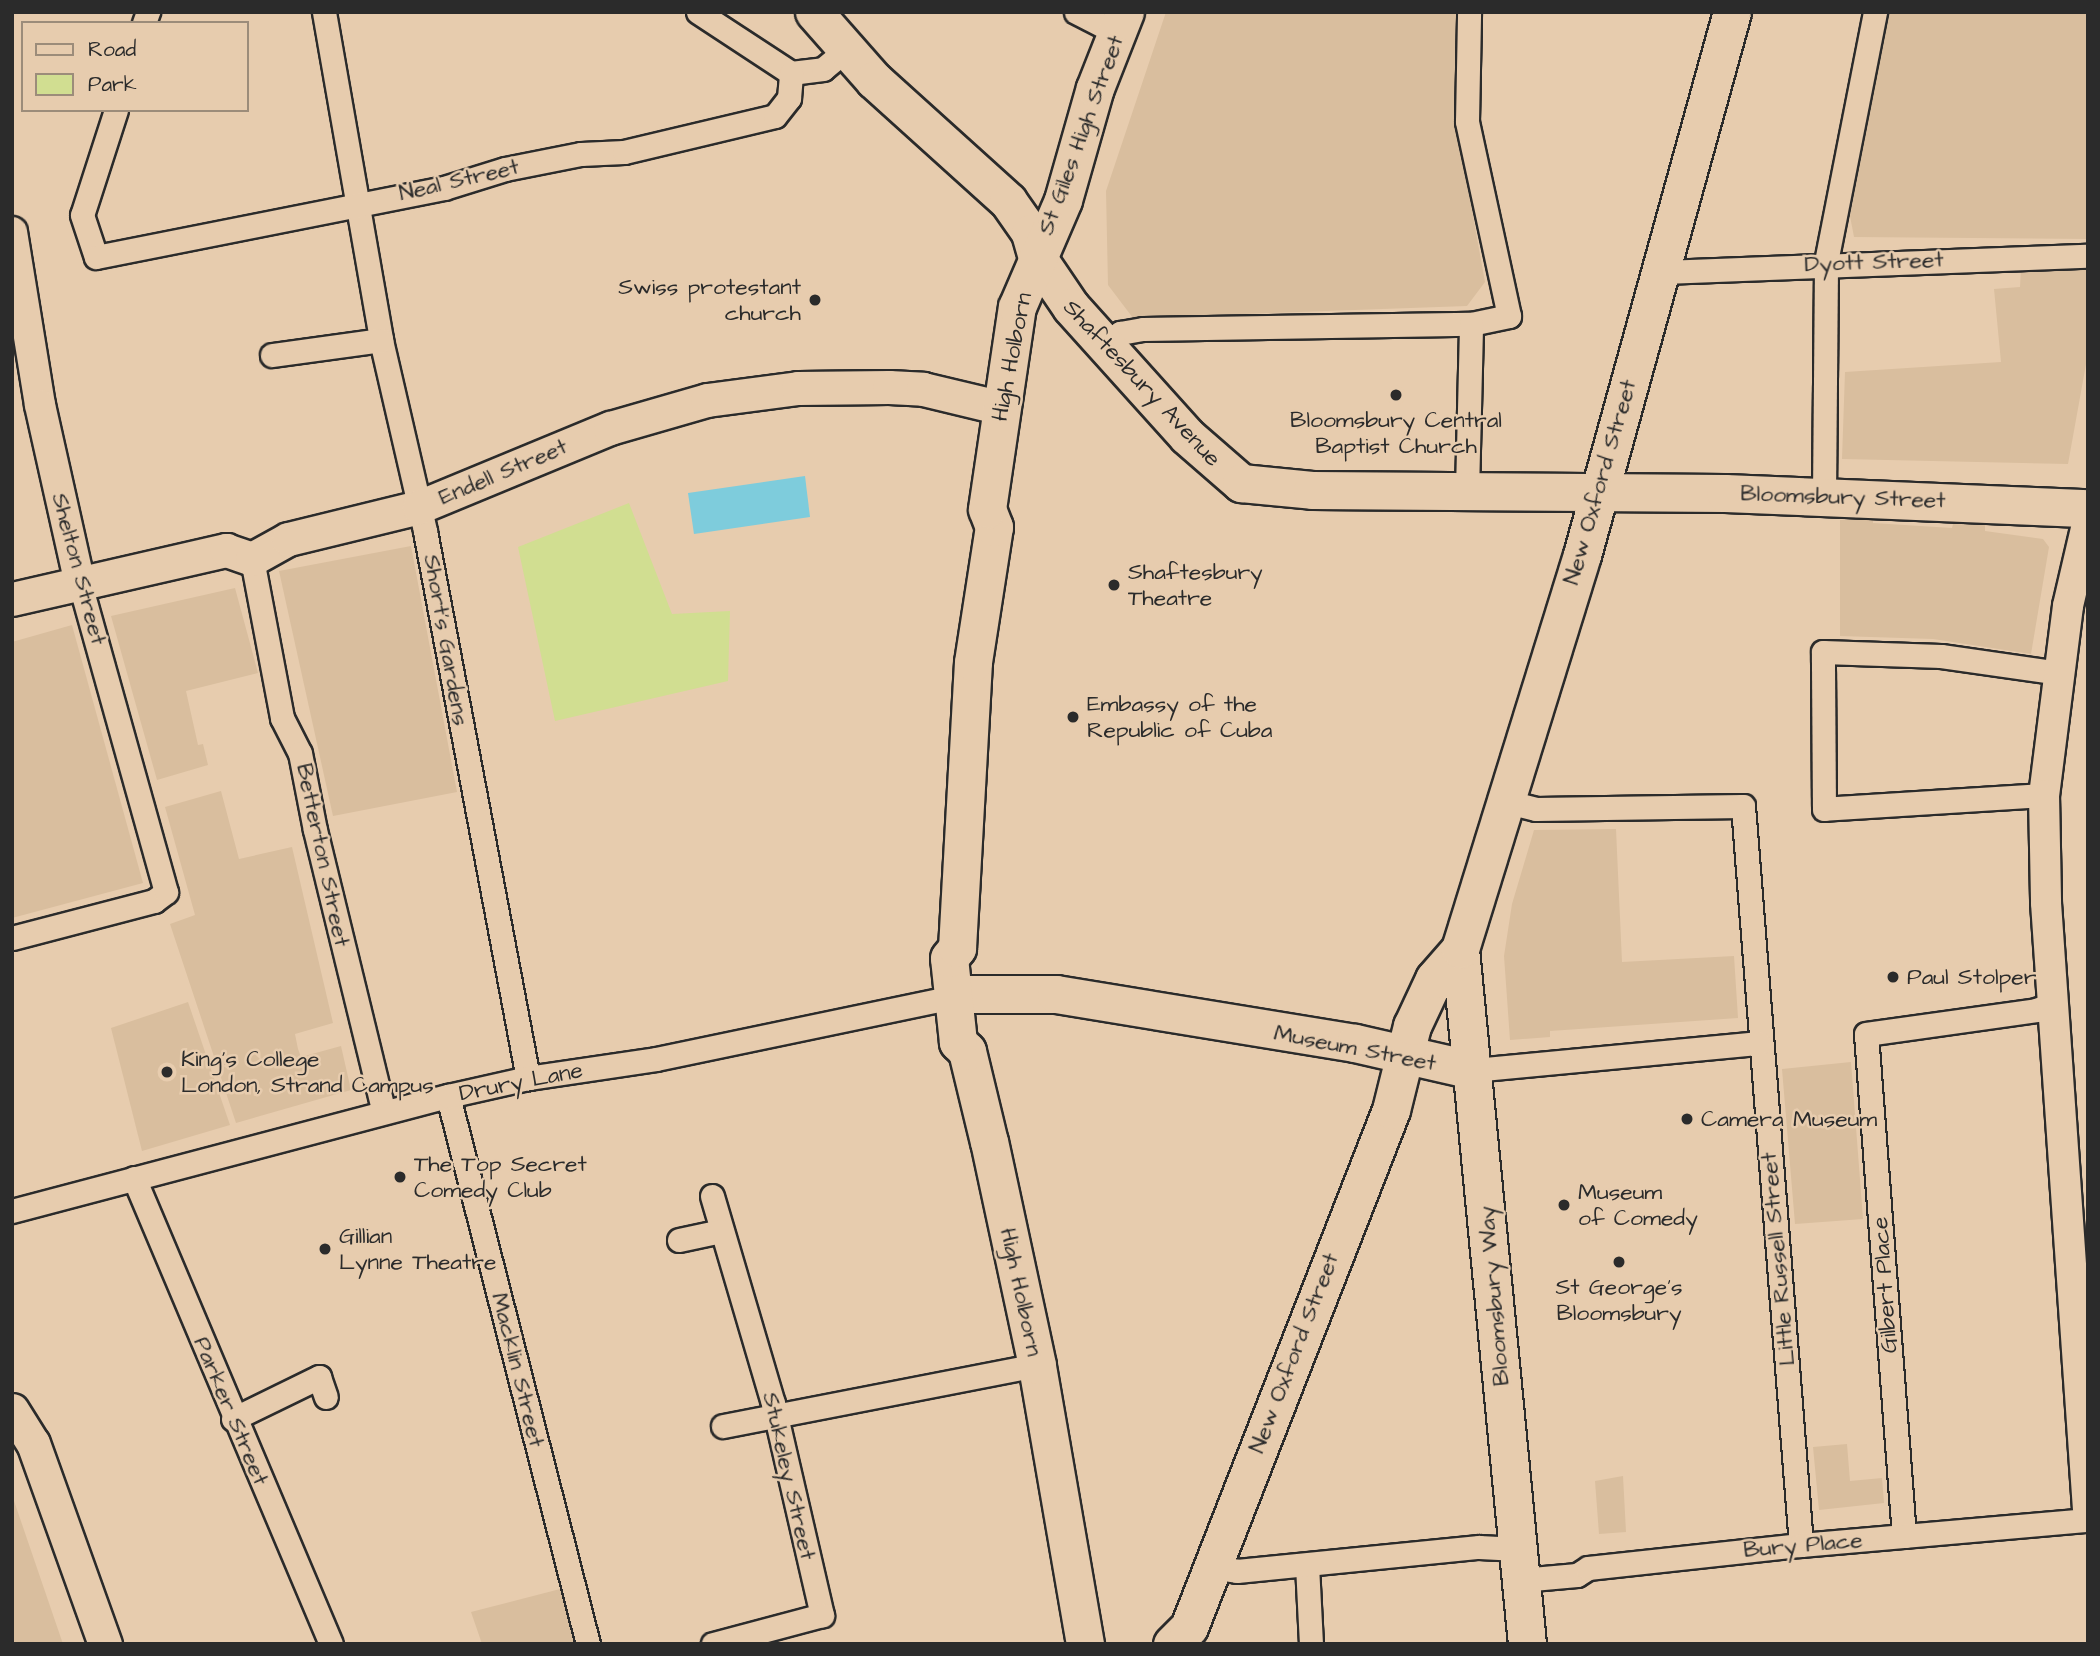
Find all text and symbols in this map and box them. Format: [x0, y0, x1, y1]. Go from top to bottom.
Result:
legend [21, 21, 248, 112]
street label: St Giles High Street [1032, 31, 1130, 239]
text: Road [88, 35, 136, 64]
text: Park [88, 70, 137, 99]
street label: Neal Street [396, 153, 522, 207]
street label: Dyott Street [1804, 246, 1944, 278]
place label: Swiss protestant church [618, 273, 801, 327]
street label: High Holborn [986, 290, 1038, 424]
marker: Swiss protestant church [807, 292, 823, 308]
street label: Shaftesbury Avenue [1057, 294, 1227, 472]
street label: New Oxford Street [1557, 376, 1643, 588]
marker: Bloomsbury Central Baptist Church [1388, 387, 1404, 403]
place label: Bloomsbury Central Baptist Church [1290, 406, 1502, 460]
street label: Endell Street [435, 433, 571, 511]
street label: Bloomsbury Street [1740, 480, 1946, 514]
street label: Shelton Street [45, 490, 113, 648]
street label: Short's Gardens [417, 552, 475, 728]
place label: Shaftesbury Theatre [1128, 558, 1263, 612]
marker: Shaftesbury Theatre [1106, 577, 1122, 593]
place label: Embassy of the Republic of Cuba [1087, 690, 1272, 744]
marker: Embassy of the Republic of Cuba [1065, 709, 1081, 725]
street label: Betterton Street [290, 761, 356, 949]
place label: Paul Stolper [1907, 963, 2036, 991]
marker: Paul Stolper [1885, 969, 1901, 985]
street label: Museum Street [1272, 1019, 1438, 1077]
place label: King's College London, Strand Campus [181, 1045, 434, 1099]
street label: Drury Lane [457, 1056, 585, 1108]
marker: King's College London, Strand Campus [159, 1064, 175, 1080]
place label: Camera Museum [1701, 1105, 1877, 1133]
marker: Camera Museum [1679, 1111, 1695, 1127]
place label: The Top Secret Comedy Club [414, 1150, 587, 1204]
street label: Little Russell Street [1755, 1151, 1801, 1367]
marker: The Top Secret Comedy Club [392, 1169, 408, 1185]
place label: Museum of Comedy [1578, 1178, 1698, 1232]
marker: Museum of Comedy [1556, 1197, 1572, 1213]
street label: Bloomsbury Way [1472, 1205, 1516, 1387]
street label: Gilbert Place [1866, 1216, 1904, 1354]
place label: Gillian Lynne Theatre [339, 1222, 496, 1276]
street label: High Holborn [994, 1225, 1048, 1359]
marker: Gillian Lynne Theatre [317, 1241, 333, 1257]
street label: New Oxford Street [1243, 1249, 1345, 1457]
marker: St George's Bloomsbury [1611, 1254, 1627, 1270]
place label: St George's Bloomsbury [1556, 1273, 1682, 1327]
street label: Macklin Street [485, 1290, 551, 1450]
street label: Parker Street [187, 1333, 275, 1489]
street label: Stukeley Street [756, 1390, 822, 1562]
street label: Bury Place [1742, 1526, 1864, 1564]

